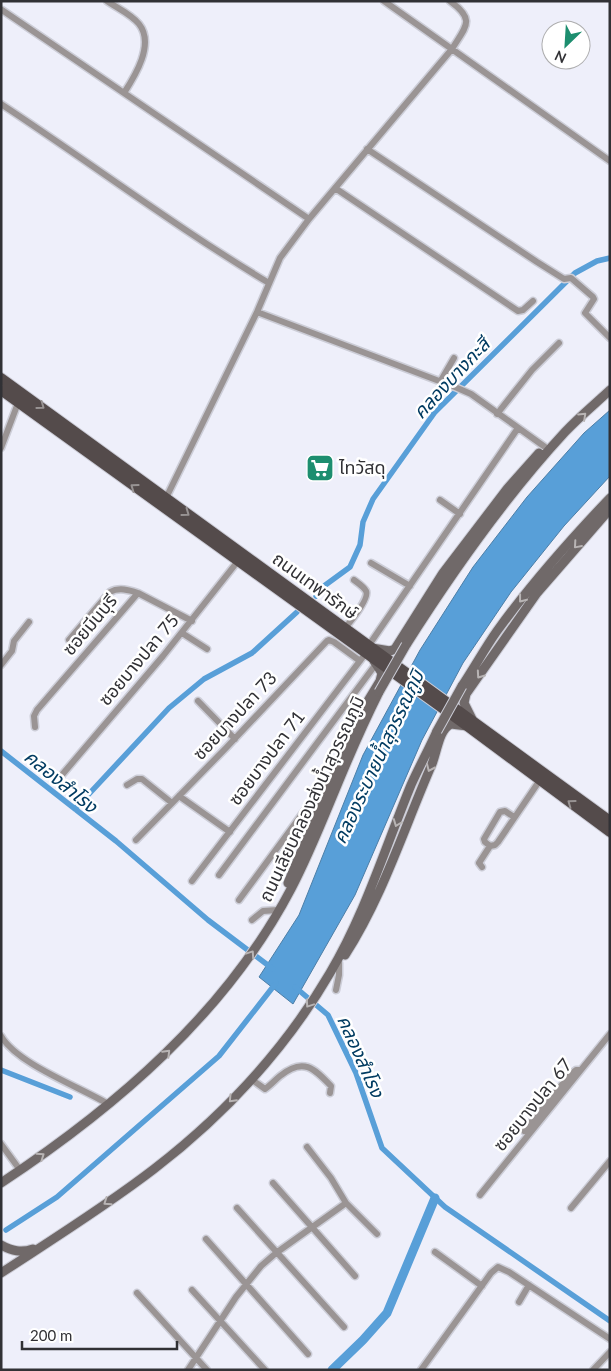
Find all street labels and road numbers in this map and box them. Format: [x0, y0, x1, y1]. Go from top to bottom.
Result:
street label: ถนนเทพารักษ์ [269, 547, 363, 624]
street label: ซอยมีนบุรี [57, 589, 122, 660]
street label: ซอยบางปลา 75 [94, 609, 183, 710]
street label: ซอยบางปลา 73 [188, 667, 281, 764]
street label: ถนนเลียบคลองส่งน้ำสุวรรณภูมิ [253, 692, 370, 906]
street label: ซอยบางปลา 71 [223, 706, 309, 809]
street label: ซอยบางปลา 67 [488, 1054, 576, 1155]

